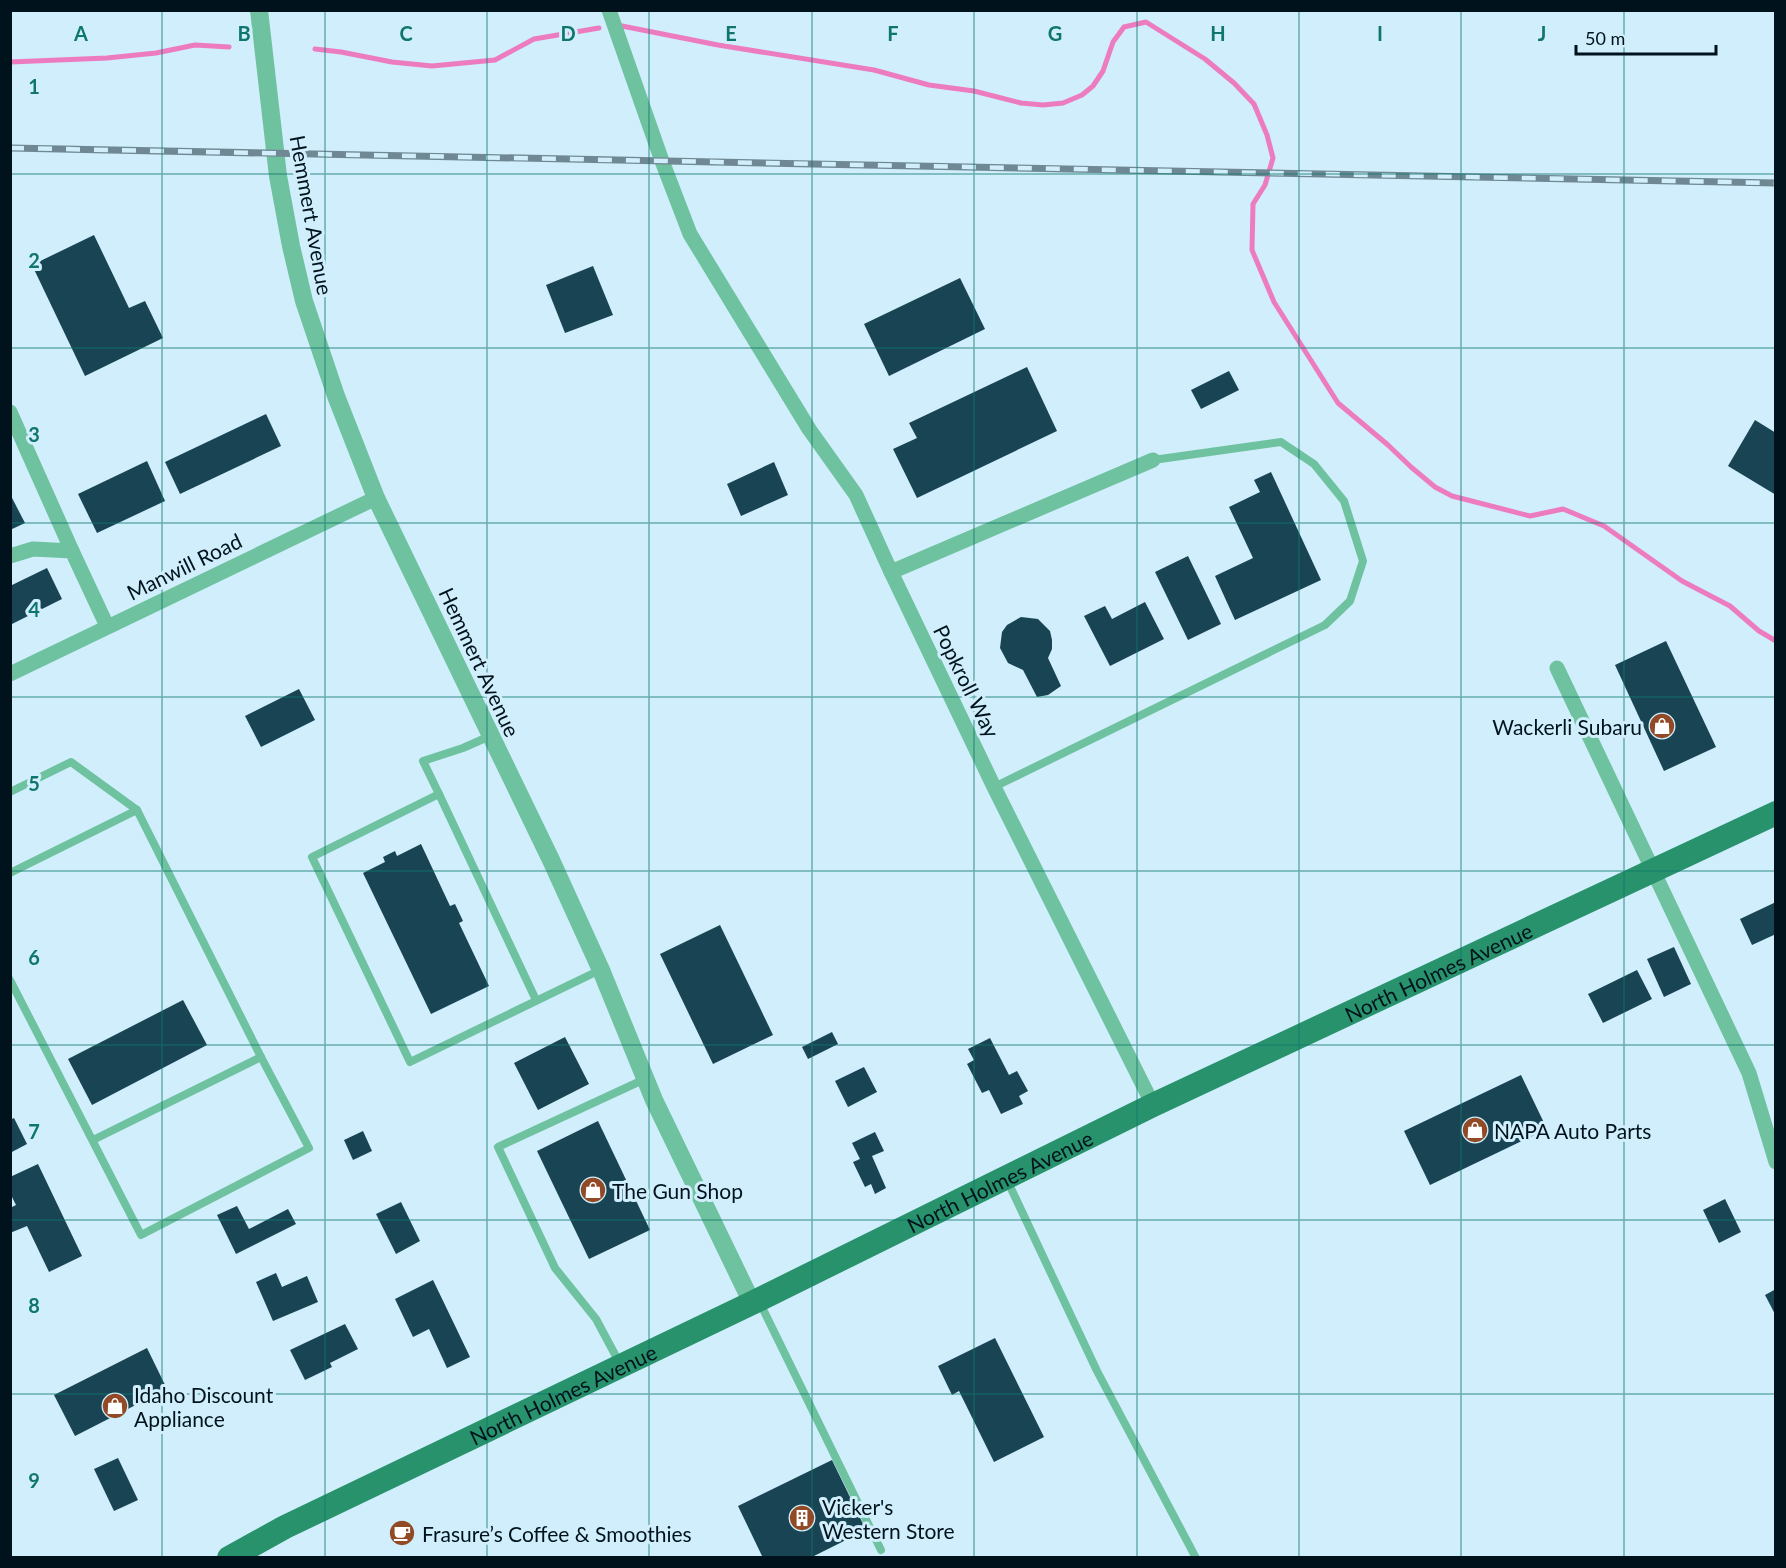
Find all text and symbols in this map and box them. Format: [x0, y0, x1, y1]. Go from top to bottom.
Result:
scale bar [1576, 18, 1716, 56]
text: A [73, 21, 88, 45]
text: B [237, 21, 251, 45]
text: C [399, 21, 413, 45]
text: D [560, 21, 576, 45]
text: E [725, 21, 737, 45]
text: F [887, 21, 899, 45]
text: G [1048, 21, 1062, 45]
text: H [1210, 21, 1226, 45]
text: I [1377, 21, 1383, 45]
text: J [1538, 21, 1546, 45]
text: 50 m [1585, 27, 1625, 49]
text: 1 [28, 74, 40, 98]
street label: Hemmert Avenue [286, 133, 338, 297]
text: 2 [28, 248, 40, 272]
text: 3 [28, 422, 40, 446]
street label: Manwill Road [122, 527, 246, 605]
street label: Hemmert Avenue [434, 583, 526, 741]
text: 4 [28, 597, 40, 621]
street label: Popkroll Way [929, 621, 1005, 742]
shop icon: Wackerli Subaru [1647, 711, 1677, 741]
place label: Wackerli Subaru [1492, 714, 1642, 739]
text: 5 [28, 771, 40, 795]
street label: North Holmes Avenue [1340, 917, 1536, 1026]
text: 6 [28, 945, 40, 969]
shop icon: NAPA Auto Parts [1460, 1115, 1490, 1145]
place label: NAPA Auto Parts [1494, 1118, 1651, 1143]
text: 7 [28, 1119, 40, 1143]
street label: North Holmes Avenue [902, 1124, 1097, 1237]
shop icon: The Gun Shop [578, 1175, 608, 1205]
place label: The Gun Shop [612, 1178, 743, 1203]
text: 8 [28, 1293, 40, 1317]
street label: North Holmes Avenue [465, 1338, 660, 1449]
place label: Idaho Discount Appliance [134, 1382, 274, 1431]
shop icon: Idaho Discount Appliance [100, 1391, 130, 1421]
text: 9 [28, 1468, 40, 1492]
place label: Vicker's Western Store [822, 1494, 955, 1543]
building icon: Vicker's Western Store [787, 1503, 817, 1533]
cafe icon: Frasure’s Coffee & Smoothies [387, 1518, 417, 1548]
place label: Frasure’s Coffee & Smoothies [422, 1521, 692, 1546]

